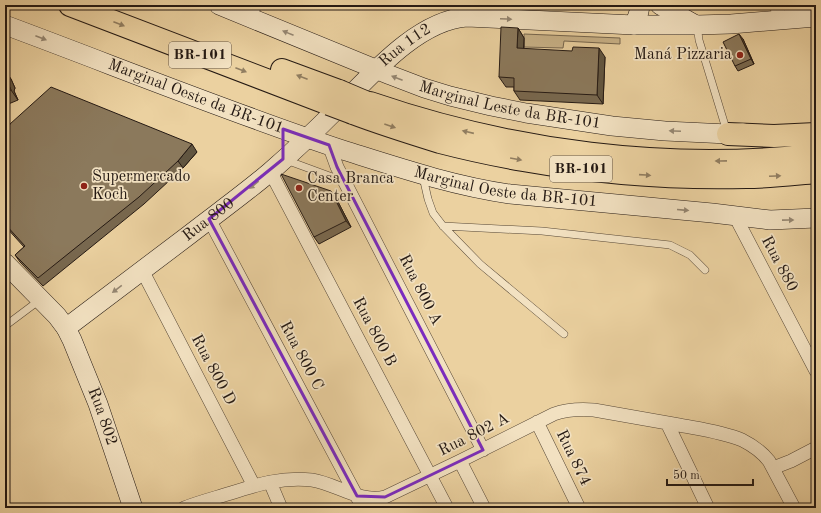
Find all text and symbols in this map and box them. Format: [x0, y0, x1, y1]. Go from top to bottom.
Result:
one-way arrow [500, 16, 513, 22]
one-way arrow [114, 21, 126, 27]
street label: Rua 112 [376, 21, 434, 70]
one-way arrow [282, 30, 294, 36]
one-way arrow [36, 36, 48, 42]
road number: BR-101 [169, 42, 231, 68]
place label: Maná Pizzaria [634, 47, 732, 63]
marker: Maná Pizzaria [735, 50, 745, 60]
street label: Marginal Oeste da BR-101 [106, 57, 286, 137]
one-way arrow [235, 68, 247, 74]
one-way arrow [296, 74, 308, 80]
one-way arrow [391, 74, 403, 80]
street label: Marginal Leste da BR-101 [417, 79, 602, 132]
one-way arrow [385, 124, 397, 130]
one-way arrow [669, 128, 681, 135]
one-way arrow [461, 129, 473, 135]
one-way arrow [510, 156, 522, 162]
road number: BR-101 [550, 156, 612, 182]
one-way arrow [714, 158, 727, 164]
street label: Marginal Oeste da BR-101 [412, 164, 598, 210]
place label: Supermercado Koch [92, 169, 191, 203]
place label: Casa Branca Center [307, 171, 394, 205]
one-way arrow [639, 172, 651, 179]
one-way arrow [769, 172, 781, 179]
one-way arrow [249, 180, 259, 189]
marker: Supermercado Koch [79, 181, 89, 191]
marker: Casa Branca Center [294, 183, 304, 193]
street label: Rua 800 [180, 195, 238, 245]
one-way arrow [677, 207, 689, 214]
one-way arrow [782, 217, 795, 223]
street label: Rua 880 [758, 234, 800, 294]
street label: Rua 800 A [395, 252, 445, 328]
one-way arrow [112, 285, 123, 293]
street label: Rua 800 B [349, 295, 399, 369]
street label: Rua 800 C [276, 319, 326, 393]
street label: Rua 800 D [188, 332, 238, 408]
street label: Rua 802 [84, 385, 119, 448]
street label: Rua 802 A [436, 410, 512, 460]
street label: Rua 874 [553, 427, 593, 489]
scale bar [667, 461, 753, 487]
text: 50 m [673, 469, 700, 482]

